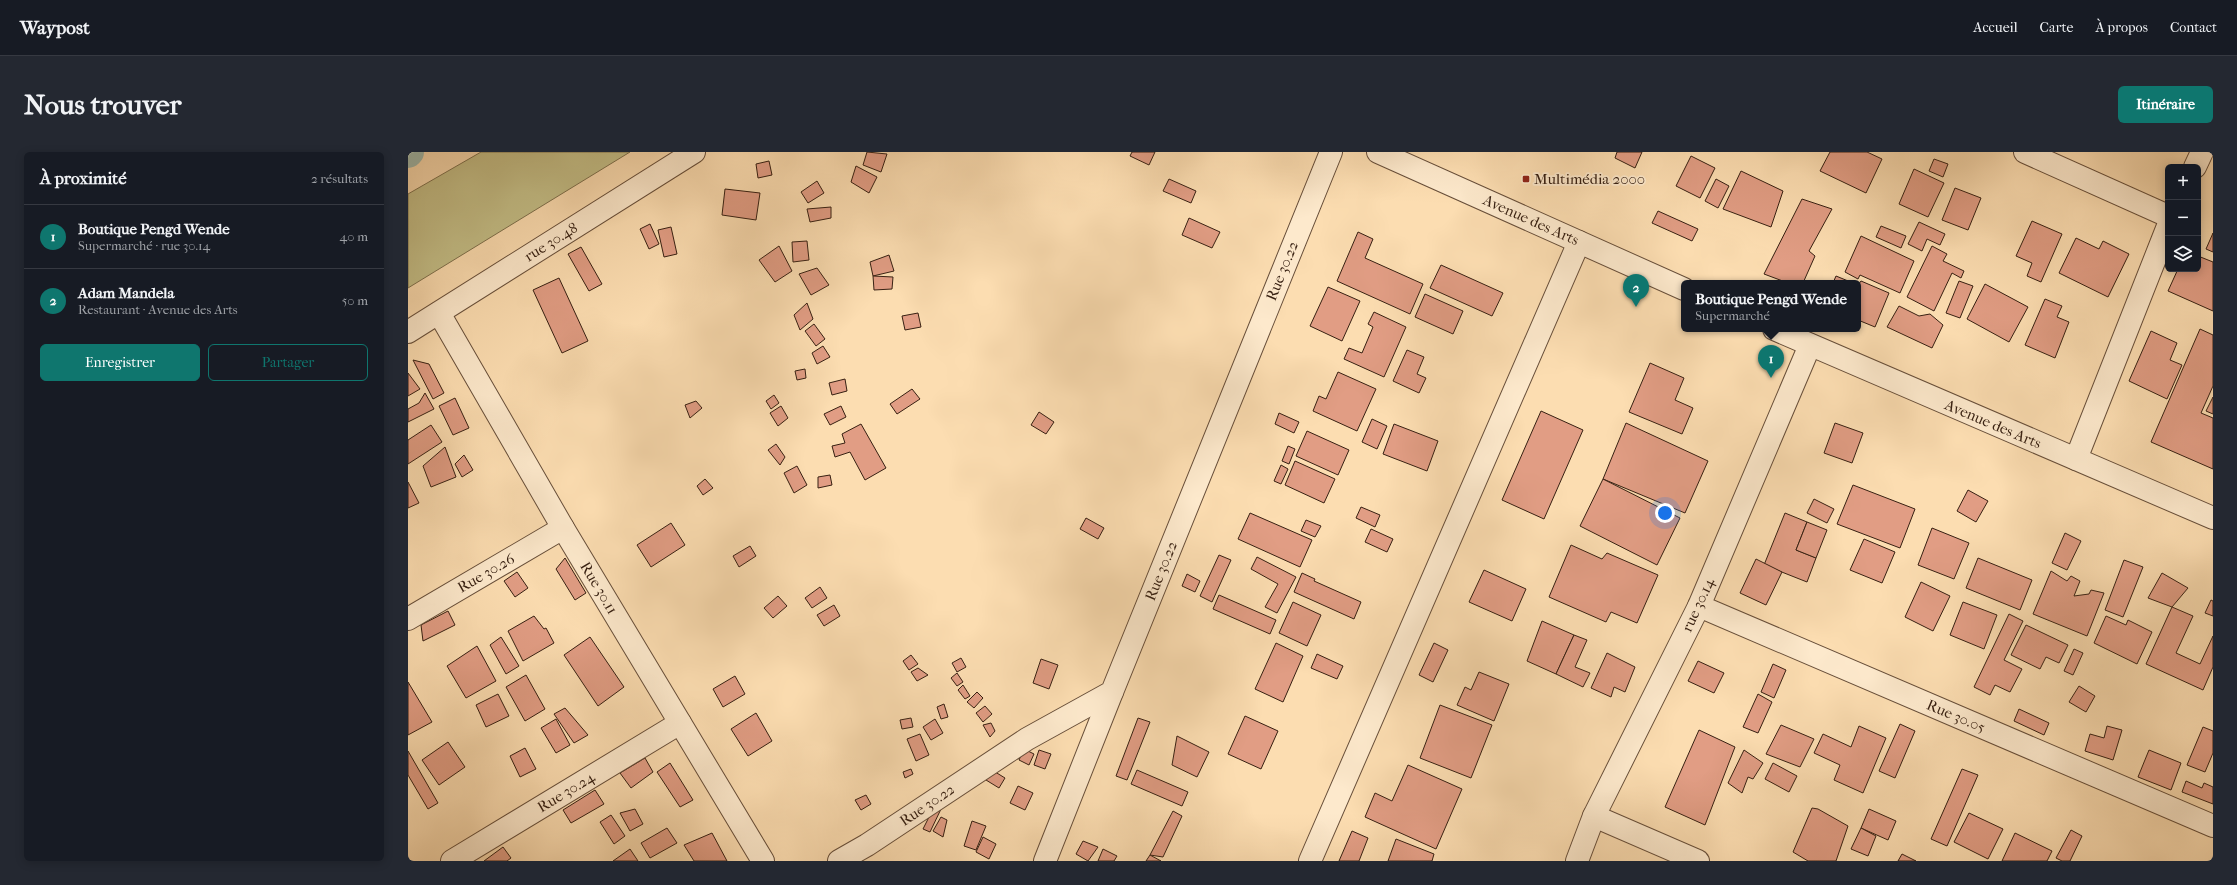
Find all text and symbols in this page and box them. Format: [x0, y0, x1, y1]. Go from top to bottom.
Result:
text: Waypost [20, 17, 90, 39]
text: Accueil [1973, 19, 2018, 36]
text: Carte [2040, 19, 2073, 36]
text: À propos [2095, 19, 2148, 36]
text: Contact [2170, 19, 2217, 36]
button: Itinéraire [2118, 86, 2213, 123]
text: Nous trouver [24, 88, 181, 121]
map controls [2165, 164, 2201, 272]
button: + [2165, 164, 2201, 200]
text: À proximité [40, 168, 127, 188]
place label: Multimédia 2000 [1534, 170, 1645, 188]
text: 2 résultats [311, 171, 368, 186]
marker: Multimédia 2000 [1521, 174, 1531, 184]
street label: Avenue des Arts [1479, 190, 1582, 249]
button: − [2165, 200, 2201, 236]
street label: rue 30.48 [521, 219, 581, 265]
text: Boutique Pengd Wende [78, 220, 230, 238]
text: 1 [51, 229, 55, 244]
text: 40 m [340, 229, 368, 244]
button: layers [2165, 236, 2201, 272]
text: Supermarché · rue 30.14 [78, 238, 210, 253]
street label: Rue 30.22 [1262, 238, 1302, 303]
pin: 2 [1623, 274, 1649, 307]
popup [1681, 280, 1861, 332]
text: Adam Mandela [78, 284, 174, 302]
text: Boutique Pengd Wende [1695, 290, 1847, 308]
text: 2 [50, 293, 56, 308]
text: 50 m [342, 293, 368, 308]
text: Restaurant · Avenue des Arts [78, 302, 238, 317]
text: Supermarché [1695, 308, 1770, 323]
button: Enregistrer [40, 344, 200, 381]
button: Partager [208, 344, 368, 381]
pin: 1 [1758, 345, 1784, 378]
street label: Avenue des Arts [1941, 395, 2044, 453]
your location [1655, 503, 1675, 523]
street label: Rue 30.22 [1141, 538, 1181, 603]
street label: Rue 30.26 [454, 549, 518, 597]
street label: Rue 30.11 [576, 559, 622, 617]
street label: rue 30.14 [1678, 574, 1719, 635]
street label: Rue 30.05 [1924, 696, 1988, 736]
street label: Rue 30.24 [534, 767, 599, 816]
street label: Rue 30.22 [896, 780, 958, 830]

